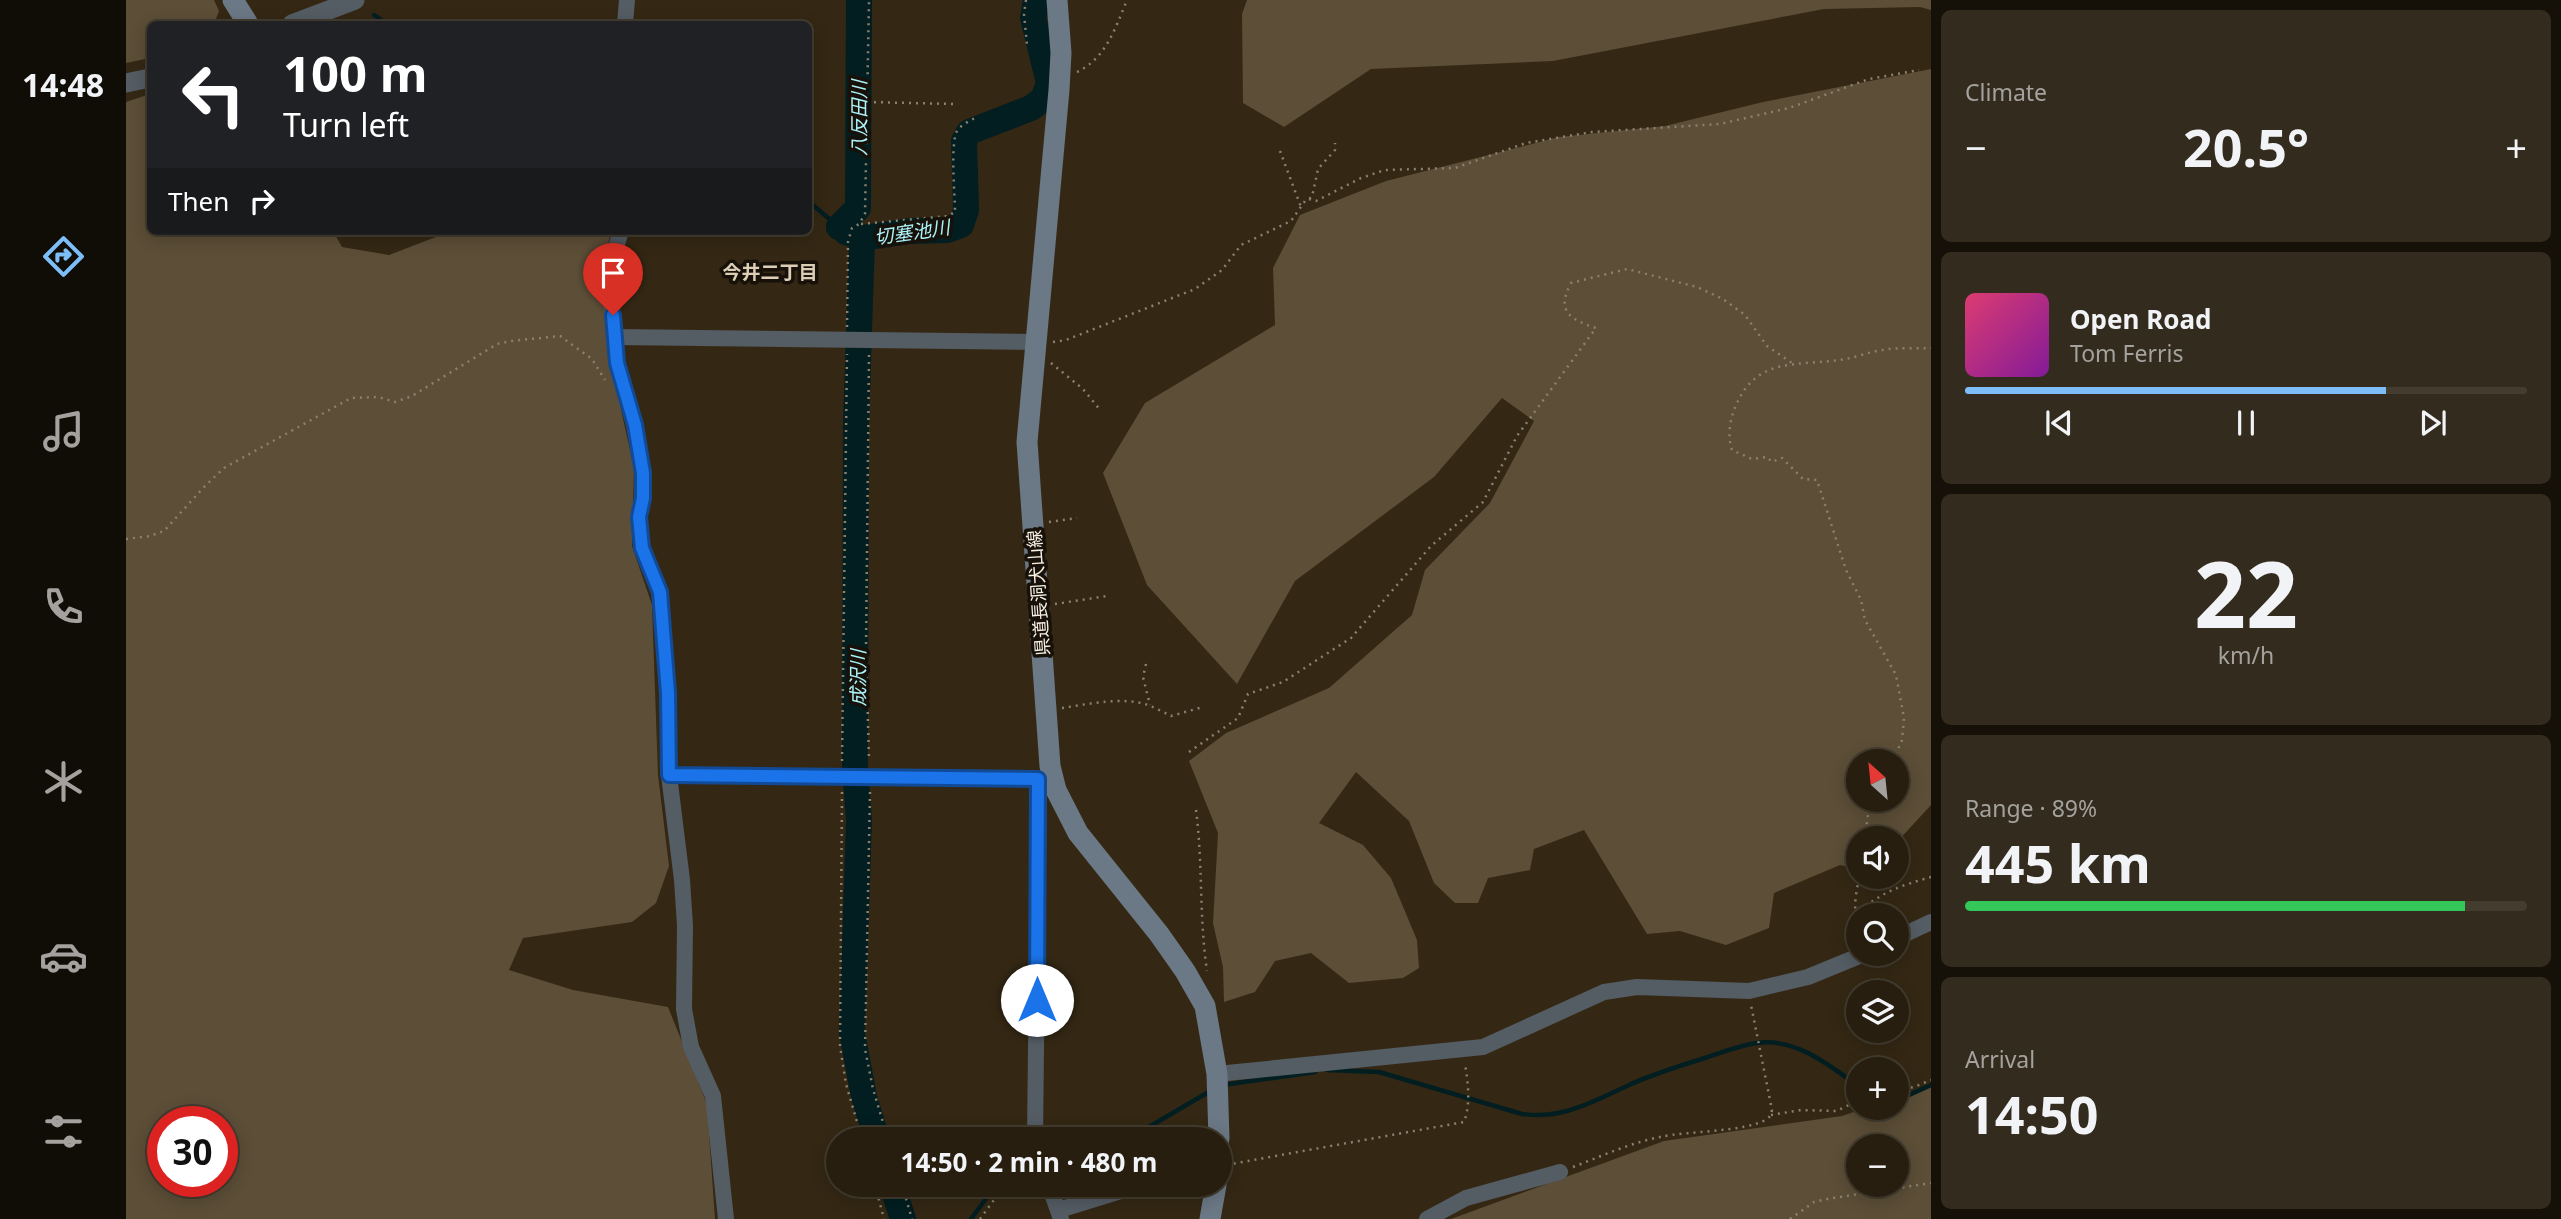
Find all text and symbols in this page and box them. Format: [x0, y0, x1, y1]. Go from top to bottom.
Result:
text: 100 m [283, 40, 428, 106]
icon: left [168, 49, 259, 140]
text: 14:48 [22, 63, 104, 106]
text: Climate [1965, 76, 2047, 108]
water label: 八反田川 [846, 78, 872, 156]
text: Turn left [283, 103, 409, 146]
text: 20.5° [2183, 111, 2309, 182]
text: − [1965, 121, 1987, 173]
text: + [2505, 121, 2527, 173]
icon: right [243, 182, 281, 220]
text: Then [168, 183, 229, 219]
water label: 切塞池川 [873, 214, 953, 250]
icon: directions [39, 232, 88, 281]
pin [583, 243, 643, 315]
icon: arrive [594, 254, 632, 292]
district label: 今井二丁目 [722, 259, 818, 285]
text: Open Road [2070, 301, 2212, 337]
text: Tom Ferris [2070, 337, 2183, 369]
icon: previous [2040, 404, 2078, 442]
icon: pause [2227, 404, 2265, 442]
icon: next [2414, 404, 2452, 442]
icon: music [39, 407, 88, 456]
street label: 県道長洞犬山線 [1022, 529, 1054, 657]
text: 22 [2194, 531, 2298, 655]
icon: phone [39, 582, 88, 631]
text: km/h [2218, 639, 2274, 671]
water label: 成沢川 [845, 648, 871, 707]
north arrow [1846, 749, 1909, 812]
map controls [1846, 749, 1909, 1197]
icon: climate [39, 757, 88, 806]
text: Range · 89% [1965, 792, 2097, 824]
button: sound [1846, 826, 1909, 889]
text: 445 km [1965, 827, 2151, 898]
button: search [1846, 903, 1909, 966]
icon: car [39, 932, 88, 981]
position arrow [1000, 963, 1074, 1037]
button: layers [1846, 980, 1909, 1043]
text: Arrival [1965, 1043, 2035, 1075]
button: + [1846, 1057, 1909, 1120]
text: 14:50 [1965, 1078, 2099, 1149]
speed limit sign: 30 [147, 1106, 238, 1197]
icon: filters [39, 1107, 88, 1156]
button: − [1846, 1134, 1909, 1197]
text: 14:50 · 2 min · 480 m [901, 1144, 1157, 1180]

